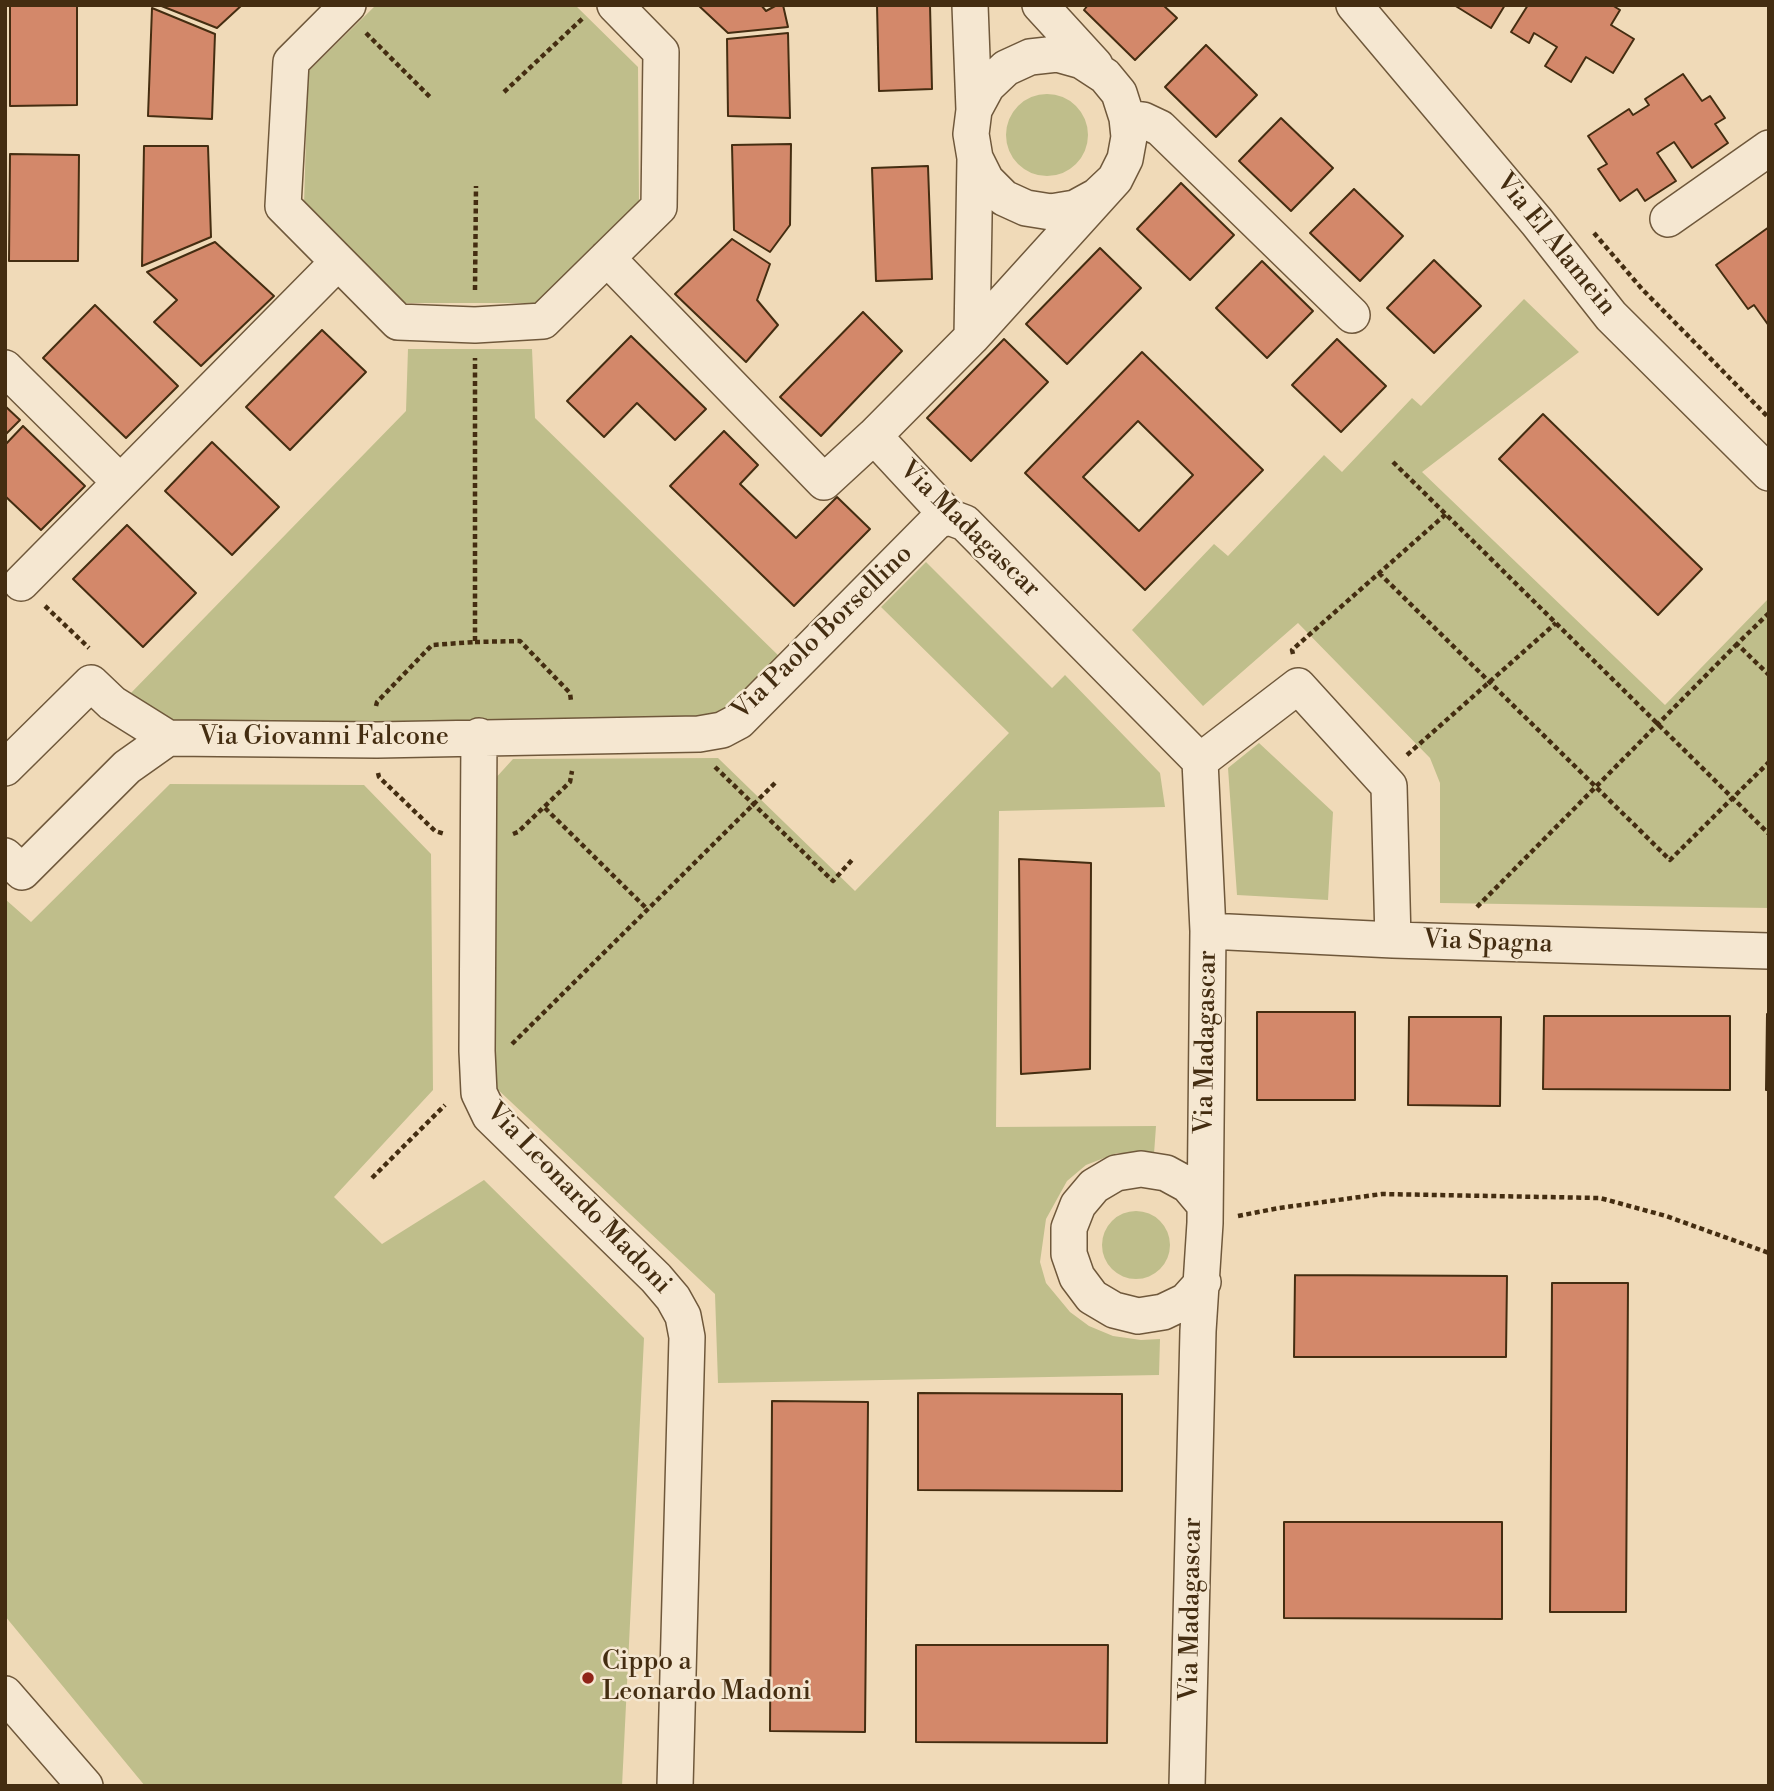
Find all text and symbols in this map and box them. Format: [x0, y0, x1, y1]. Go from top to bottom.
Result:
street label: Via El Alamein [1488, 168, 1622, 322]
street label: Via Madagascar [892, 455, 1046, 605]
street label: Via Paolo Borsellino [726, 539, 920, 727]
street label: Via Giovanni Falcone [199, 722, 449, 754]
street label: Via Spagna [1423, 925, 1553, 961]
street label: Via Madagascar [1190, 950, 1224, 1134]
street label: Via Leonardo Madoni [479, 1097, 677, 1301]
street label: Via Madagascar [1175, 1517, 1209, 1701]
place label: Cippo a Leonardo Madoni [602, 1647, 811, 1708]
marker: Cippo a Leonardo Madoni [580, 1670, 596, 1686]

